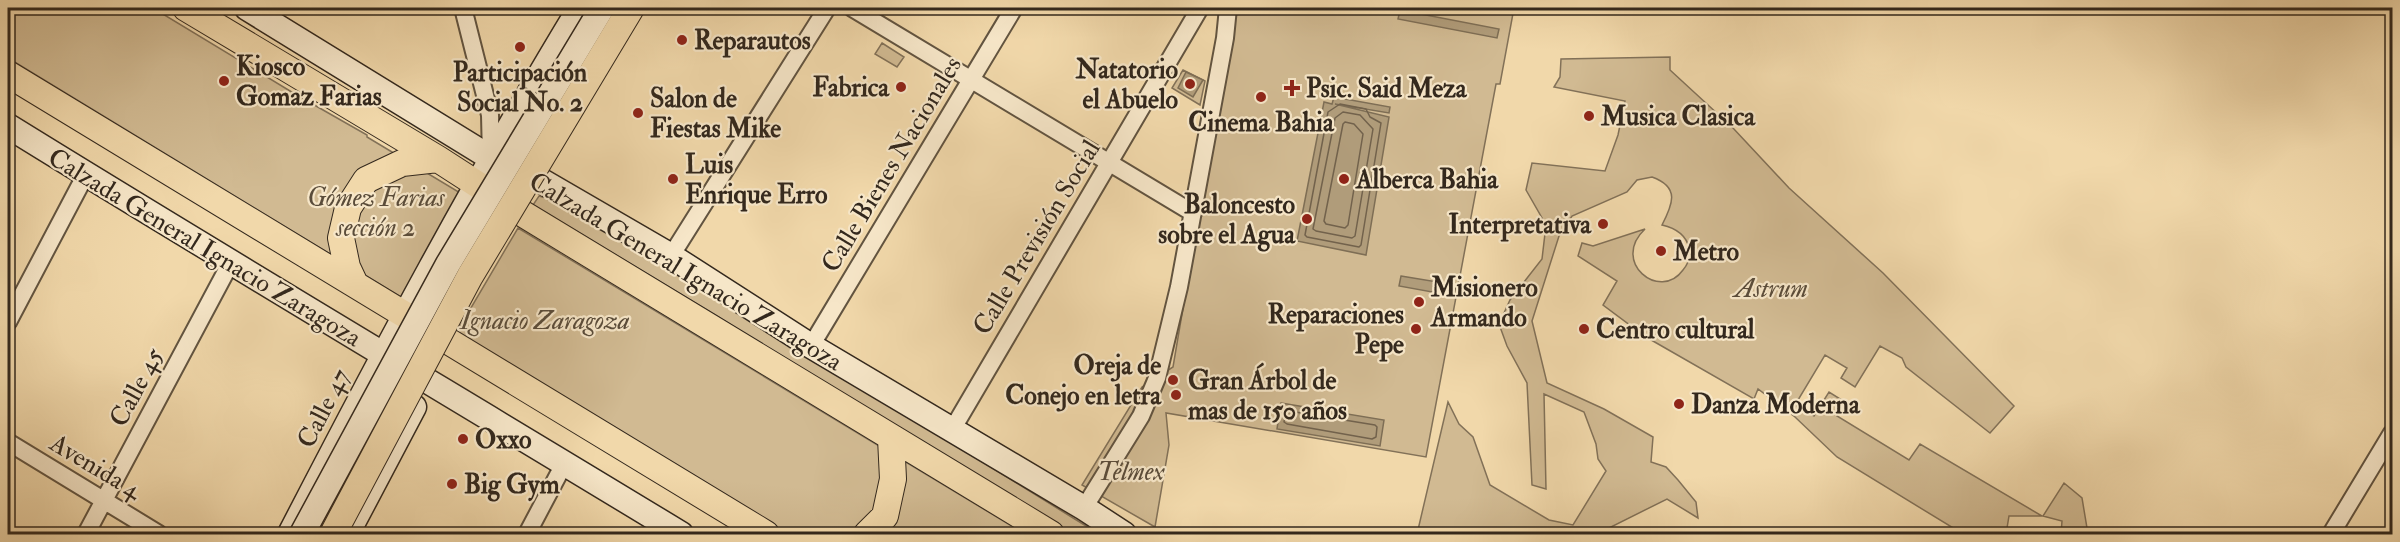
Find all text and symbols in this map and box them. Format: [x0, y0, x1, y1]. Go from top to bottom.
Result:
place label: Reparautos [694, 25, 811, 58]
marker: Reparautos [675, 33, 689, 47]
marker: Participación Social No. 2 [513, 40, 527, 54]
place label: Kiosco Gomaz Farias [236, 51, 382, 113]
street label: Calle Bienes Nacionales [815, 51, 969, 278]
place label: Natatorio el Abuelo [1075, 54, 1178, 116]
place label: Participación Social No. 2 [453, 57, 588, 119]
place label: Fabrica [812, 72, 890, 104]
place label: Psic. Said Meza [1306, 73, 1468, 105]
marker: Kiosco Gomaz Farias [217, 74, 231, 88]
marker: Natatorio el Abuelo [1183, 77, 1197, 91]
marker: Psic. Said Meza [1283, 79, 1301, 97]
marker: Fabrica [894, 80, 908, 94]
place label: Salon de Fiestas Mike [650, 83, 781, 145]
marker: Cinema Bahia [1254, 90, 1268, 104]
place label: Musica Clasica [1600, 101, 1756, 133]
marker: Salon de Fiestas Mike [631, 106, 645, 120]
place label: Cinema Bahia [1188, 107, 1335, 139]
marker: Musica Clasica [1582, 109, 1596, 123]
street label: Calle Previsión Social [966, 134, 1108, 341]
street label: Calzada General Ignacio Zaragoza [42, 141, 367, 354]
place label: Luis Enrique Erro [685, 149, 828, 212]
place label: Alberca Bahia [1355, 164, 1499, 196]
street label: Calzada General Ignacio Zaragoza [524, 165, 848, 377]
marker: Luis Enrique Erro [666, 172, 680, 186]
marker: Alberca Bahia [1337, 172, 1351, 186]
park label: Gómez Farias sección 2 [307, 182, 446, 244]
place label: Baloncesto sobre el Agua [1158, 189, 1296, 252]
place label: Interpretativa [1449, 209, 1592, 242]
marker: Baloncesto sobre el Agua [1300, 212, 1314, 226]
marker: Interpretativa [1596, 217, 1610, 231]
place label: Metro [1672, 236, 1740, 268]
marker: Metro [1654, 244, 1668, 258]
place label: Misionero Armando [1430, 272, 1538, 334]
park label: Astrum [1731, 273, 1808, 305]
marker: Misionero Armando [1412, 295, 1426, 309]
place label: Reparaciones Pepe [1268, 299, 1404, 362]
park label: Ignacio Zaragoza [460, 304, 630, 336]
place label: Centro cultural [1596, 314, 1755, 346]
marker: Reparaciones Pepe [1409, 322, 1423, 336]
marker: Centro cultural [1577, 322, 1591, 336]
street label: Calle 45 [103, 342, 171, 432]
place label: Oreja de Conejo en letra [1005, 350, 1162, 412]
place label: Gran Árbol de mas de 150 años [1188, 362, 1347, 427]
street label: Calle 47 [290, 363, 357, 453]
marker: Oreja de Conejo en letra [1166, 373, 1180, 387]
marker: Gran Árbol de mas de 150 años [1169, 388, 1183, 402]
place label: Danza Moderna [1691, 389, 1861, 421]
marker: Danza Moderna [1672, 397, 1686, 411]
place label: Oxxo [475, 424, 532, 456]
street label: Avenida 4 [43, 427, 148, 507]
marker: Oxxo [456, 432, 470, 446]
park label: Telmex [1097, 456, 1165, 488]
place label: Big Gym [464, 469, 560, 502]
marker: Big Gym [445, 477, 459, 491]

